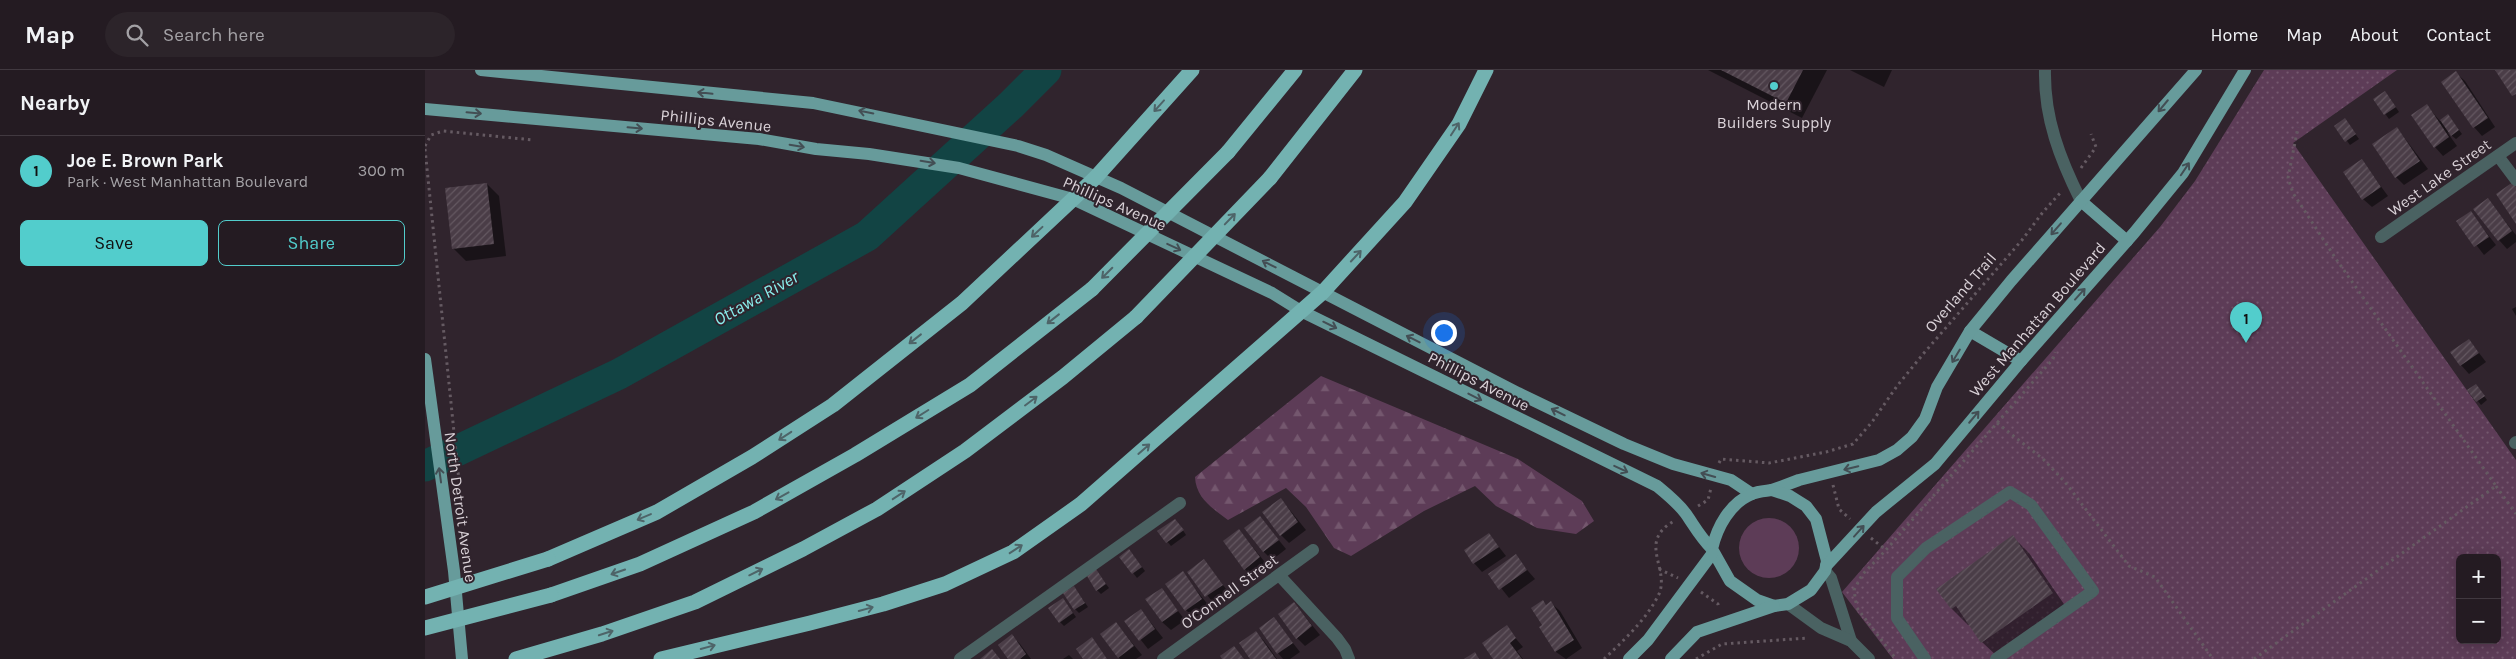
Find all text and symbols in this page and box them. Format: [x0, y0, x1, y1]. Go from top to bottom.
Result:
search box [105, 12, 455, 57]
text: Map [25, 21, 75, 49]
icon: search [123, 21, 151, 49]
text: Search here [163, 24, 265, 46]
text: Home [2210, 24, 2258, 46]
text: Map [2286, 24, 2322, 46]
text: About [2350, 24, 2399, 46]
text: Contact [2427, 24, 2491, 46]
marker: Modern Builders Supply [1768, 80, 1780, 92]
one-way arrow [697, 88, 713, 98]
text: Nearby [20, 91, 90, 115]
place label: Modern Builders Supply [1717, 95, 1832, 132]
one-way arrow [1154, 100, 1165, 113]
one-way arrow [2158, 100, 2169, 113]
street label: Phillips Avenue [660, 105, 772, 136]
one-way arrow [859, 107, 875, 117]
one-way arrow [465, 108, 481, 118]
one-way arrow [1451, 122, 1461, 136]
one-way arrow [627, 123, 643, 133]
street label: West Lake Street [2384, 135, 2494, 220]
one-way arrow [788, 141, 804, 151]
text: Joe E. Brown Park [67, 150, 224, 172]
one-way arrow [920, 158, 936, 168]
text: 1 [33, 161, 39, 180]
text: 300 m [358, 161, 405, 180]
one-way arrow [2180, 163, 2190, 177]
text: Park · West Manhattan Boulevard [67, 172, 308, 191]
street label: Phillips Avenue [1060, 172, 1169, 235]
one-way arrow [1224, 213, 1236, 225]
button: Save [20, 220, 208, 266]
button: Share [218, 220, 405, 266]
one-way arrow [2051, 222, 2062, 235]
one-way arrow [1031, 226, 1044, 238]
street label: West Manhattan Boulevard [1965, 238, 2110, 400]
one-way arrow [1166, 243, 1181, 252]
street label: Overland Trail [1921, 249, 2000, 336]
one-way arrow [1350, 250, 1362, 263]
one-way arrow [1262, 259, 1277, 268]
water label: Ottawa River [710, 265, 803, 330]
one-way arrow [1101, 267, 1114, 279]
one-way arrow [2075, 287, 2086, 300]
pin: 1 [2230, 302, 2262, 343]
one-way arrow [1047, 314, 1060, 325]
your location [1431, 320, 1457, 346]
one-way arrow [1322, 321, 1337, 330]
one-way arrow [909, 334, 922, 345]
one-way arrow [1406, 334, 1421, 344]
street label: Phillips Avenue [1425, 348, 1533, 415]
one-way arrow [1950, 348, 1960, 362]
one-way arrow [1467, 393, 1482, 402]
one-way arrow [1024, 396, 1038, 406]
one-way arrow [1551, 407, 1566, 417]
one-way arrow [915, 410, 929, 420]
one-way arrow [1969, 410, 1980, 423]
street label: North Detroit Avenue [441, 431, 480, 583]
one-way arrow [778, 431, 792, 441]
one-way arrow [1138, 443, 1151, 455]
one-way arrow [1613, 464, 1628, 474]
one-way arrow [1844, 464, 1860, 473]
one-way arrow [435, 467, 445, 483]
one-way arrow [1700, 469, 1716, 479]
one-way arrow [891, 490, 905, 500]
one-way arrow [775, 492, 789, 502]
one-way arrow [637, 513, 652, 523]
one-way arrow [1854, 524, 1865, 537]
one-way arrow [1009, 543, 1023, 553]
street label: O'Connell Street [1177, 550, 1282, 633]
map controls [2456, 554, 2501, 644]
button: + [2456, 554, 2501, 599]
one-way arrow [748, 567, 763, 576]
one-way arrow [611, 568, 627, 577]
button: − [2456, 599, 2501, 644]
one-way arrow [857, 603, 873, 613]
one-way arrow [597, 628, 613, 637]
one-way arrow [700, 642, 716, 651]

